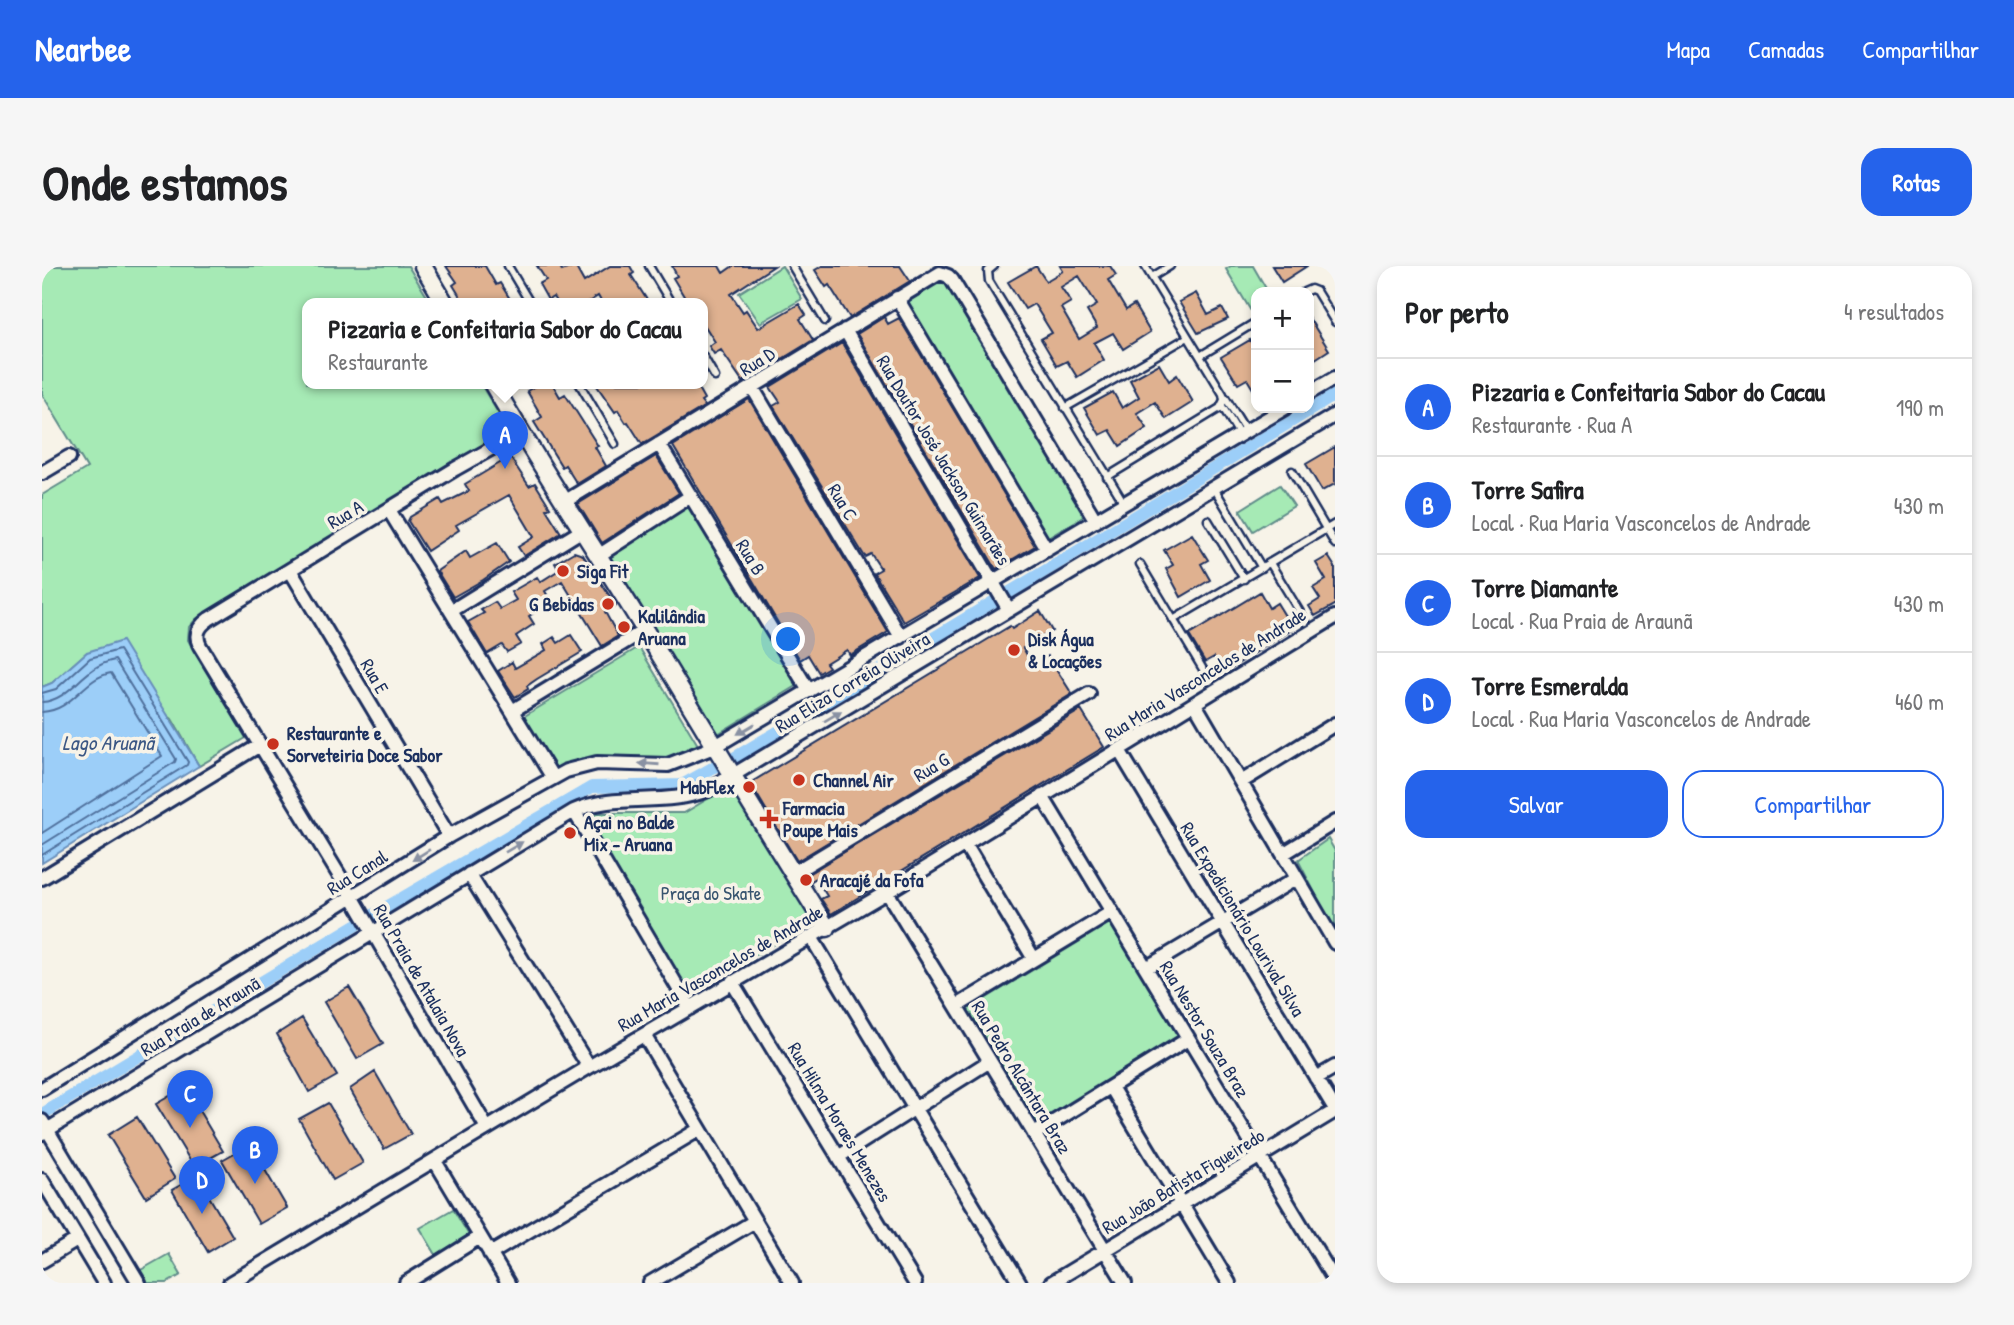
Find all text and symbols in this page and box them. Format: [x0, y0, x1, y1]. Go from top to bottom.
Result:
text: Nearbee [35, 27, 131, 71]
text: Mapa [1667, 33, 1710, 65]
text: Camadas [1748, 33, 1824, 65]
text: Compartilhar [1862, 33, 1979, 65]
button: Rotas [1861, 148, 1972, 216]
text: Onde estamos [42, 149, 288, 215]
map controls [1251, 287, 1314, 413]
button: + [1251, 287, 1314, 350]
text: Por perto [1405, 292, 1509, 332]
text: 4 resultados [1844, 296, 1944, 327]
popup [302, 298, 708, 389]
text: Pizzaria e Confeitaria Sabor do Cacau [328, 311, 682, 346]
street label: Rua D [734, 340, 780, 382]
text: Restaurante [328, 346, 428, 377]
street label: Rua Doutor José Jackson Guimarães [871, 350, 1017, 570]
button: − [1251, 350, 1314, 413]
text: Pizzaria e Confeitaria Sabor do Cacau [1472, 374, 1825, 409]
text: A [1422, 392, 1434, 423]
text: 190 m [1896, 392, 1944, 423]
text: Restaurante · Rua A [1472, 409, 1632, 440]
pin: A [482, 411, 528, 469]
text: Torre Safira [1472, 472, 1584, 507]
street label: Rua C [822, 479, 864, 525]
text: B [1422, 490, 1434, 521]
text: 430 m [1894, 490, 1944, 521]
street label: Rua A [322, 493, 368, 535]
text: Local · Rua Maria Vasconcelos de Andrade [1472, 507, 1811, 538]
street label: Rua B [730, 534, 772, 580]
place label: Siga Fit [577, 558, 630, 585]
marker: Siga Fit [555, 563, 571, 579]
text: Torre Diamante [1472, 570, 1618, 605]
text: C [1422, 588, 1434, 619]
text: 430 m [1894, 588, 1944, 619]
place label: G Bebidas [529, 591, 595, 617]
marker: G Bebidas [600, 596, 616, 612]
street label: Rua Maria Vasconcelos de Andrade [1099, 601, 1311, 747]
place label: Kalilândia Aruana [638, 603, 705, 651]
text: Local · Rua Praia de Araunã [1472, 605, 1693, 636]
marker: Kalilândia Aruana [616, 619, 632, 635]
your location [771, 622, 805, 656]
street label: Rua Eliza Correia Oliveira [770, 625, 935, 738]
place label: Disk Água & Locações [1028, 626, 1103, 674]
marker: Disk Água & Locações [1006, 642, 1022, 658]
street label: Rua E [355, 654, 396, 699]
text: Torre Esmeralda [1472, 668, 1628, 703]
text: D [1423, 686, 1433, 717]
text: 460 m [1895, 686, 1944, 717]
text: Local · Rua Maria Vasconcelos de Andrade [1472, 703, 1811, 734]
one-way arrow [823, 710, 842, 722]
place label: Restaurante e Sorveteiria Doce Sabor [287, 720, 443, 768]
one-way arrow [736, 723, 755, 735]
water label: Lago Aruanã [62, 728, 156, 757]
marker: Restaurante e Sorveteiria Doce Sabor [265, 736, 281, 752]
street label: Rua G [908, 746, 954, 788]
one-way arrow [638, 758, 660, 769]
place label: Channel Air [813, 767, 895, 793]
button: Salvar [1405, 770, 1668, 838]
button: Compartilhar [1682, 770, 1944, 838]
marker: Channel Air [791, 772, 807, 788]
place label: MabFlex [680, 774, 735, 800]
marker: MabFlex [741, 779, 757, 795]
place label: Farmacia Poupe Mais [782, 795, 858, 844]
place label: Açai no Balde Mix - Aruana [584, 809, 675, 857]
marker: Farmacia Poupe Mais [761, 811, 777, 827]
street label: Rua Expedicionário Lourival Silva [1175, 817, 1312, 1022]
marker: Açai no Balde Mix - Aruana [562, 825, 578, 841]
one-way arrow [505, 841, 524, 853]
street label: Rua Canal [322, 843, 393, 901]
one-way arrow [411, 848, 430, 861]
place label: Aracajé da Fofa [820, 867, 924, 893]
marker: Aracajé da Fofa [798, 872, 814, 888]
park label: Praça do Skate [661, 880, 762, 906]
street label: Rua Maria Vasconcelos de Andrade [613, 898, 828, 1037]
street label: Rua Praia de Atalaia Nova [368, 899, 477, 1061]
street label: Rua Nestor Souza Braz [1154, 956, 1256, 1102]
street label: Rua Praia de Araunã [135, 970, 265, 1062]
street label: Rua Pedro Alcântara Braz [966, 995, 1078, 1159]
street label: Rua Hilma Moraes Menezes [782, 1037, 898, 1207]
pin: C [167, 1070, 213, 1128]
street label: Rua João Batista Figueiredo [1097, 1122, 1269, 1240]
pin: B [232, 1126, 278, 1184]
pin: D [179, 1156, 225, 1214]

